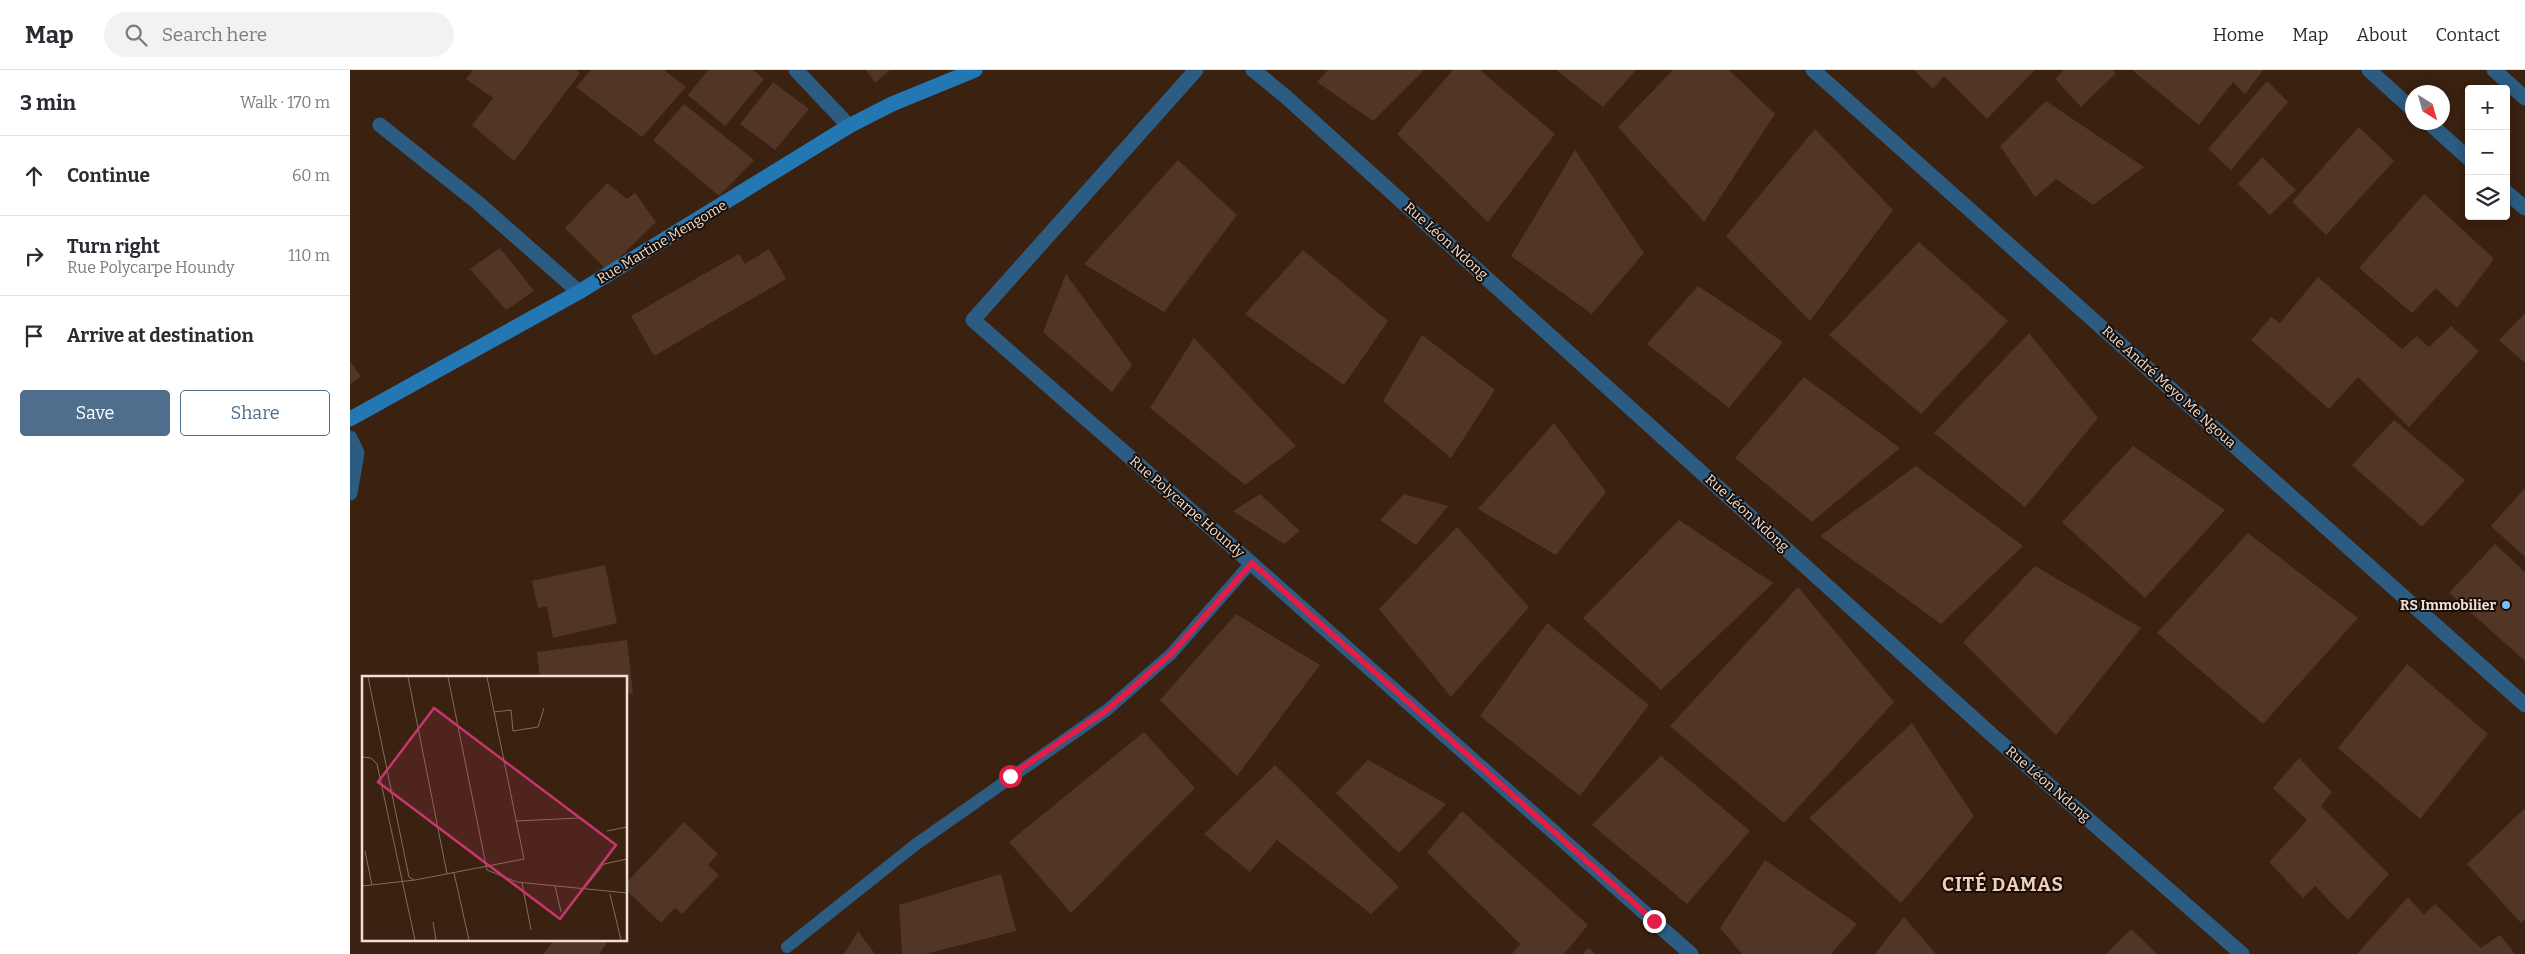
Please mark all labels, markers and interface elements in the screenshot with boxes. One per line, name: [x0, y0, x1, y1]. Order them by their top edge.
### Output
search box: [104, 12, 454, 57]
text: Map: [25, 21, 74, 49]
icon: search: [122, 21, 150, 49]
text: Search here: [162, 23, 267, 46]
text: Home: [2213, 24, 2264, 46]
text: Map: [2292, 24, 2328, 46]
text: About: [2356, 24, 2407, 46]
text: Contact: [2435, 24, 2500, 46]
north arrow: [2405, 85, 2450, 130]
map controls: [2465, 85, 2510, 220]
button: +: [2465, 85, 2510, 130]
text: 3 min: [20, 90, 76, 116]
text: Walk · 170 m: [240, 93, 330, 112]
button: −: [2465, 130, 2510, 175]
icon: ahead: [20, 162, 48, 190]
text: Continue: [67, 164, 150, 187]
text: 60 m: [292, 166, 330, 185]
button: layers: [2465, 175, 2510, 220]
street label: Rue Martine Mengome: [594, 197, 730, 287]
street label: Rue Léon Ndong: [1401, 199, 1492, 283]
text: Turn right: [67, 235, 160, 258]
icon: right: [20, 242, 48, 270]
text: 110 m: [288, 246, 330, 265]
text: Rue Polycarpe Houndy: [67, 258, 235, 277]
icon: arrive: [20, 322, 48, 350]
street label: Rue André Meyo Me Ngoua: [2099, 322, 2240, 452]
text: Arrive at destination: [67, 324, 254, 347]
button: Save: [20, 390, 170, 436]
button: Share: [180, 390, 330, 436]
street label: Rue Polycarpe Houndy: [1126, 452, 1248, 562]
street label: Rue Léon Ndong: [1702, 471, 1793, 555]
place label: RS Immobilier: [2400, 597, 2496, 614]
marker: RS Immobilier: [2500, 599, 2512, 611]
inset map: [362, 676, 628, 942]
street label: Rue Léon Ndong: [2002, 743, 2094, 826]
route start: [999, 765, 1022, 788]
district label: CITÉ DAMAS: [1942, 871, 2064, 896]
route end: [1643, 910, 1666, 933]

